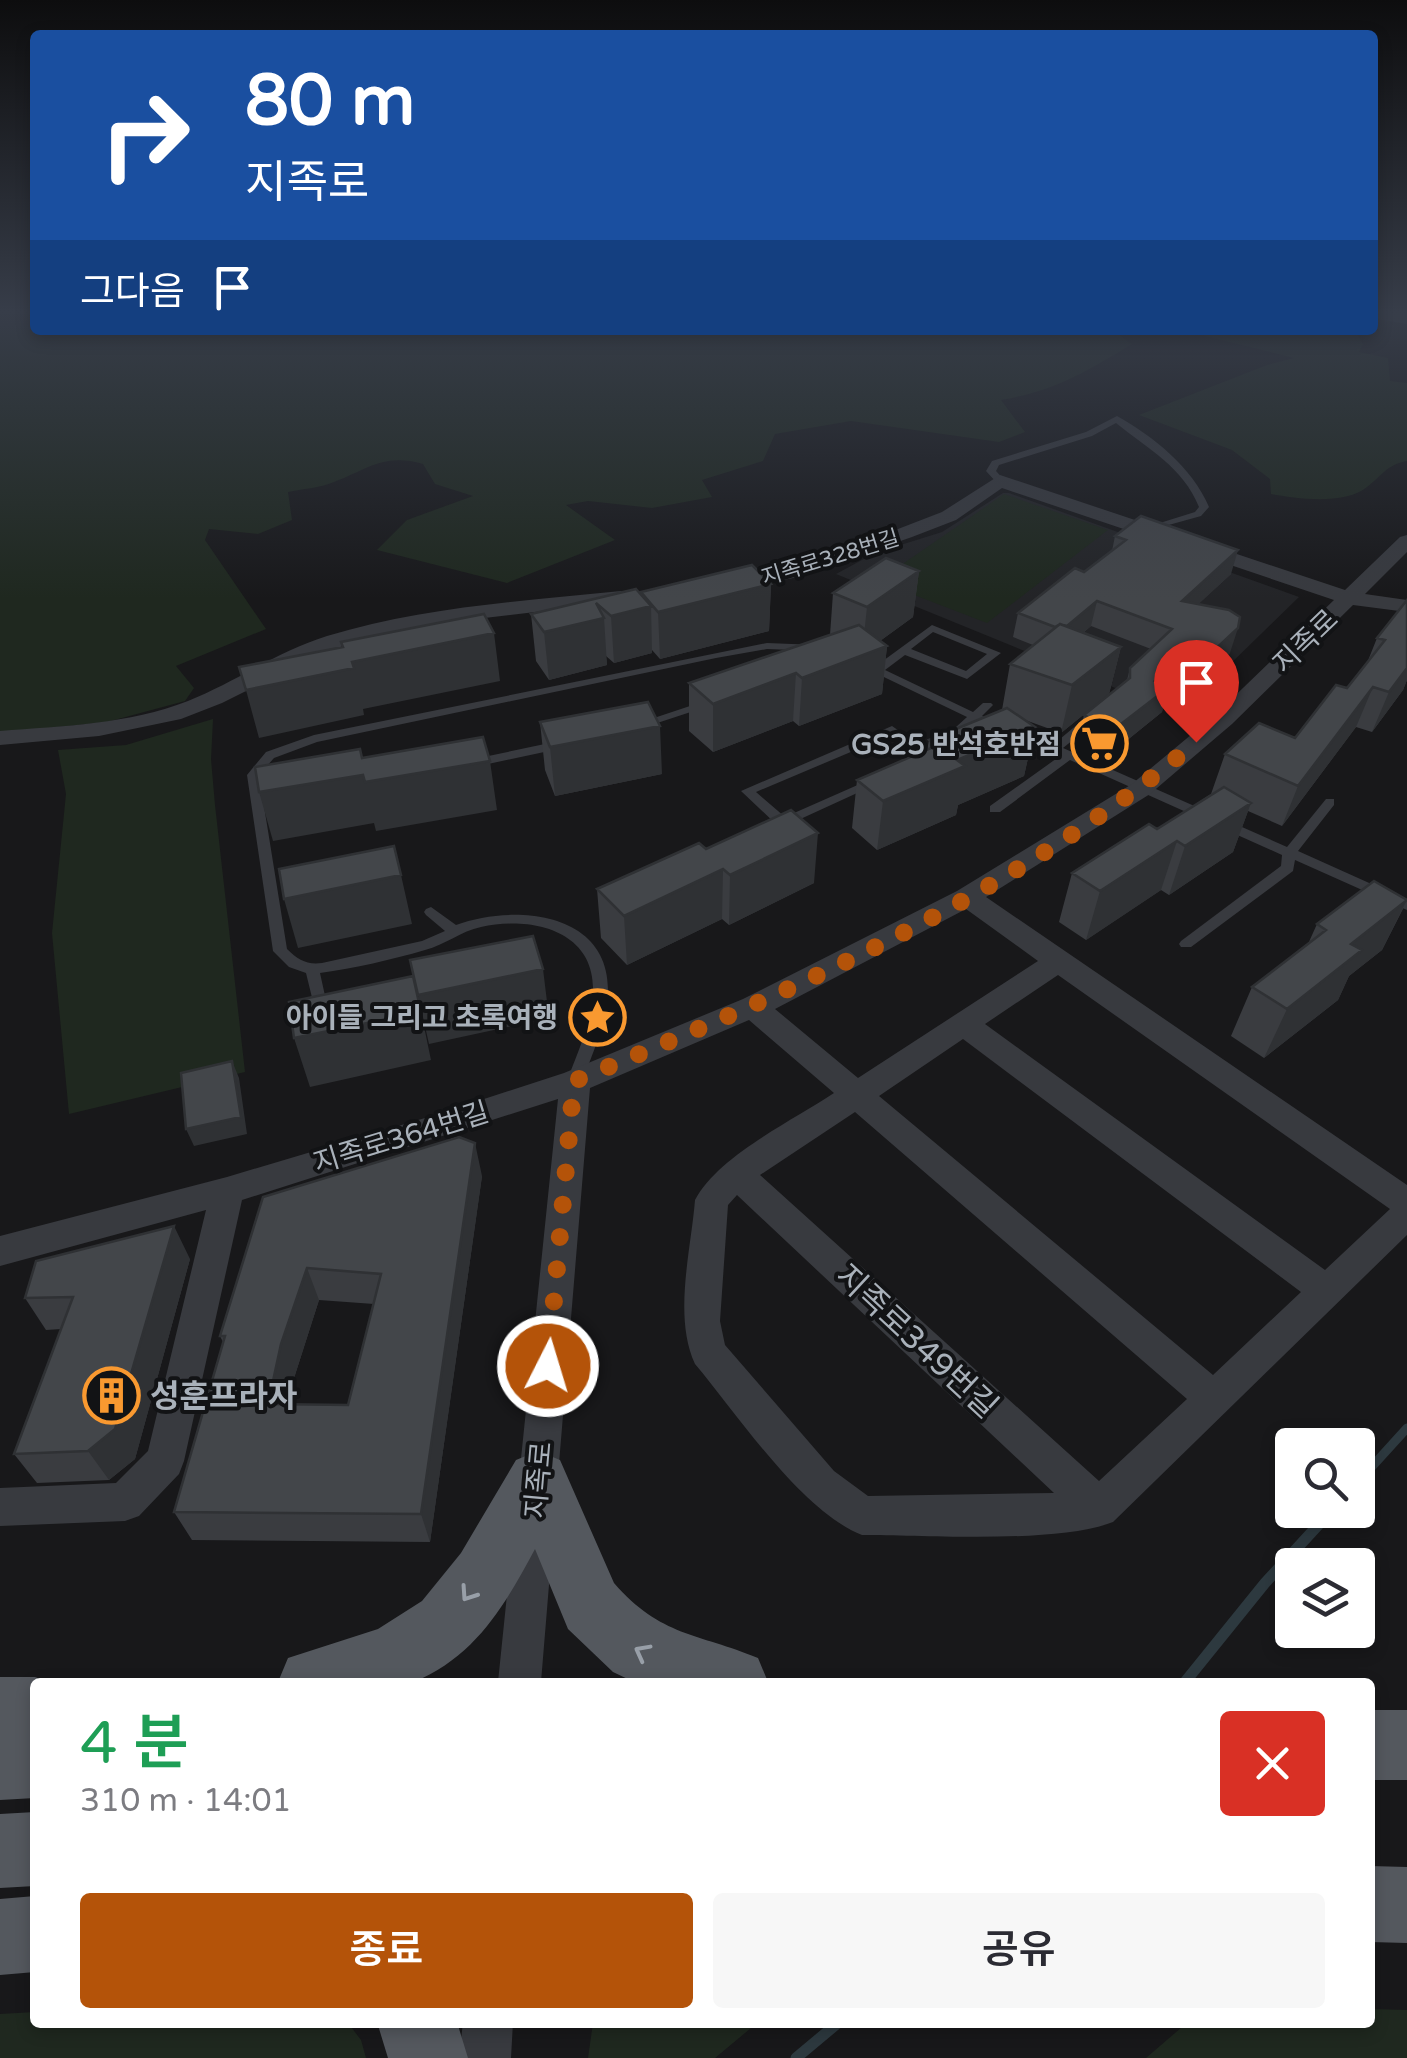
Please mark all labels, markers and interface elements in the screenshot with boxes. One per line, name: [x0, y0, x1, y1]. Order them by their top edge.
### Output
text: 80 m: [245, 60, 415, 144]
icon: right: [80, 70, 210, 200]
text: 지족로: [245, 156, 369, 210]
icon: arrive: [205, 260, 260, 315]
text: 그다음: [80, 269, 185, 315]
street label: 지족로328번길: [758, 525, 902, 591]
street label: 지족로: [1266, 603, 1345, 681]
pin: [1154, 640, 1239, 743]
icon: arrive: [1169, 655, 1224, 710]
supermarket icon: GS25 반석호반점: [1070, 714, 1130, 774]
place label: GS25 반석호반점: [851, 728, 1061, 762]
place icon: 아이들 그리고 초록여행: [567, 987, 627, 1047]
place label: 아이들 그리고 초록여행: [286, 1001, 558, 1035]
street label: 지족로364번길: [310, 1095, 493, 1181]
street label: 지족로349번길: [827, 1257, 1005, 1426]
position arrow: [496, 1314, 600, 1418]
building icon: 성훈프라자: [81, 1366, 141, 1426]
place label: 성훈프라자: [150, 1378, 298, 1416]
map controls: [1275, 1428, 1375, 1648]
button: search: [1275, 1428, 1375, 1528]
street label: 지족로: [519, 1440, 559, 1520]
button: layers: [1275, 1548, 1375, 1648]
one-way arrow: [462, 1584, 481, 1602]
one-way arrow: [635, 1645, 653, 1664]
text: 4 분: [80, 1708, 188, 1780]
button: close: [1220, 1711, 1325, 1816]
text: 310 m · 14:01: [80, 1782, 292, 1820]
button: 종료: [80, 1893, 693, 2008]
button: 공유: [713, 1893, 1325, 2008]

